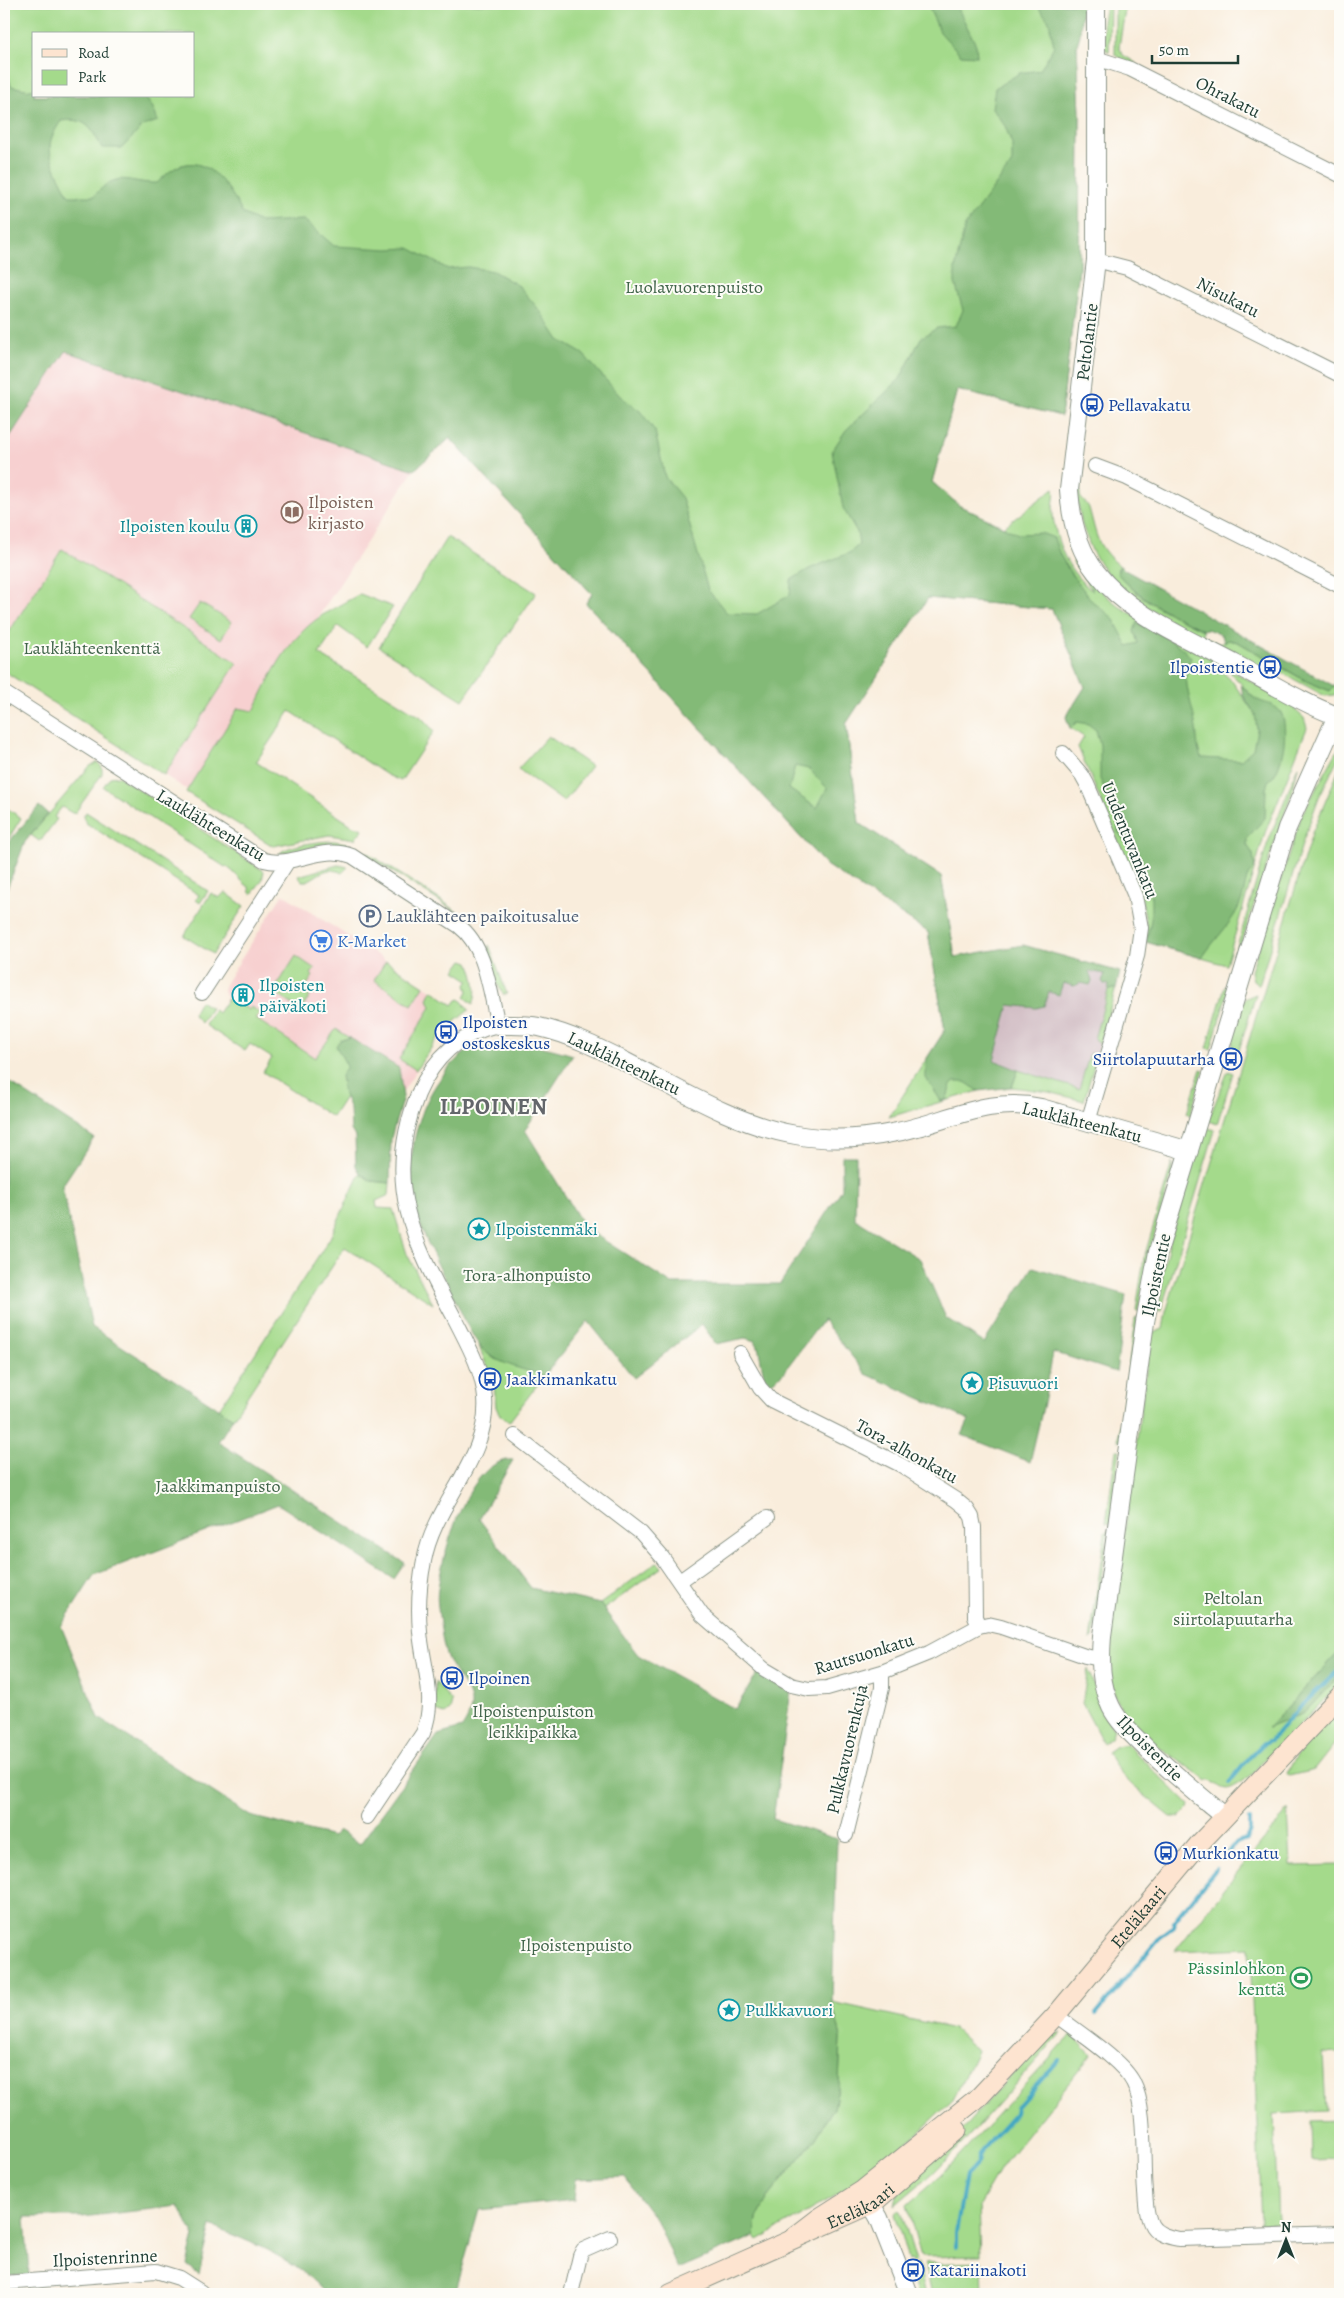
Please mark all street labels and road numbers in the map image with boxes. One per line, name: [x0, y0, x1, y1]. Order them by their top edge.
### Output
street label: Ohrakatu: [1191, 70, 1265, 124]
street label: Nisukatu: [1192, 271, 1264, 323]
street label: Peltolantie: [1070, 302, 1104, 382]
street label: Uudentuvankatu: [1096, 778, 1164, 902]
street label: Lauklähteenkatu: [152, 783, 270, 867]
street label: Lauklähteenkatu: [563, 1025, 685, 1101]
street label: Lauklähteenkatu: [1019, 1095, 1145, 1149]
street label: Ilpoistentie: [1135, 1231, 1177, 1319]
street label: Tora-alhonkatu: [852, 1413, 963, 1489]
street label: Rautsuonkatu: [811, 1627, 917, 1681]
street label: Pulkkavuorenkuja: [820, 1681, 874, 1816]
street label: Ilpoistentie: [1112, 1710, 1188, 1786]
street label: Eteläkaari: [1105, 1880, 1171, 1953]
street label: Eteläkaari: [823, 2178, 900, 2235]
street label: Ilpoistenrinne: [52, 2243, 158, 2273]

